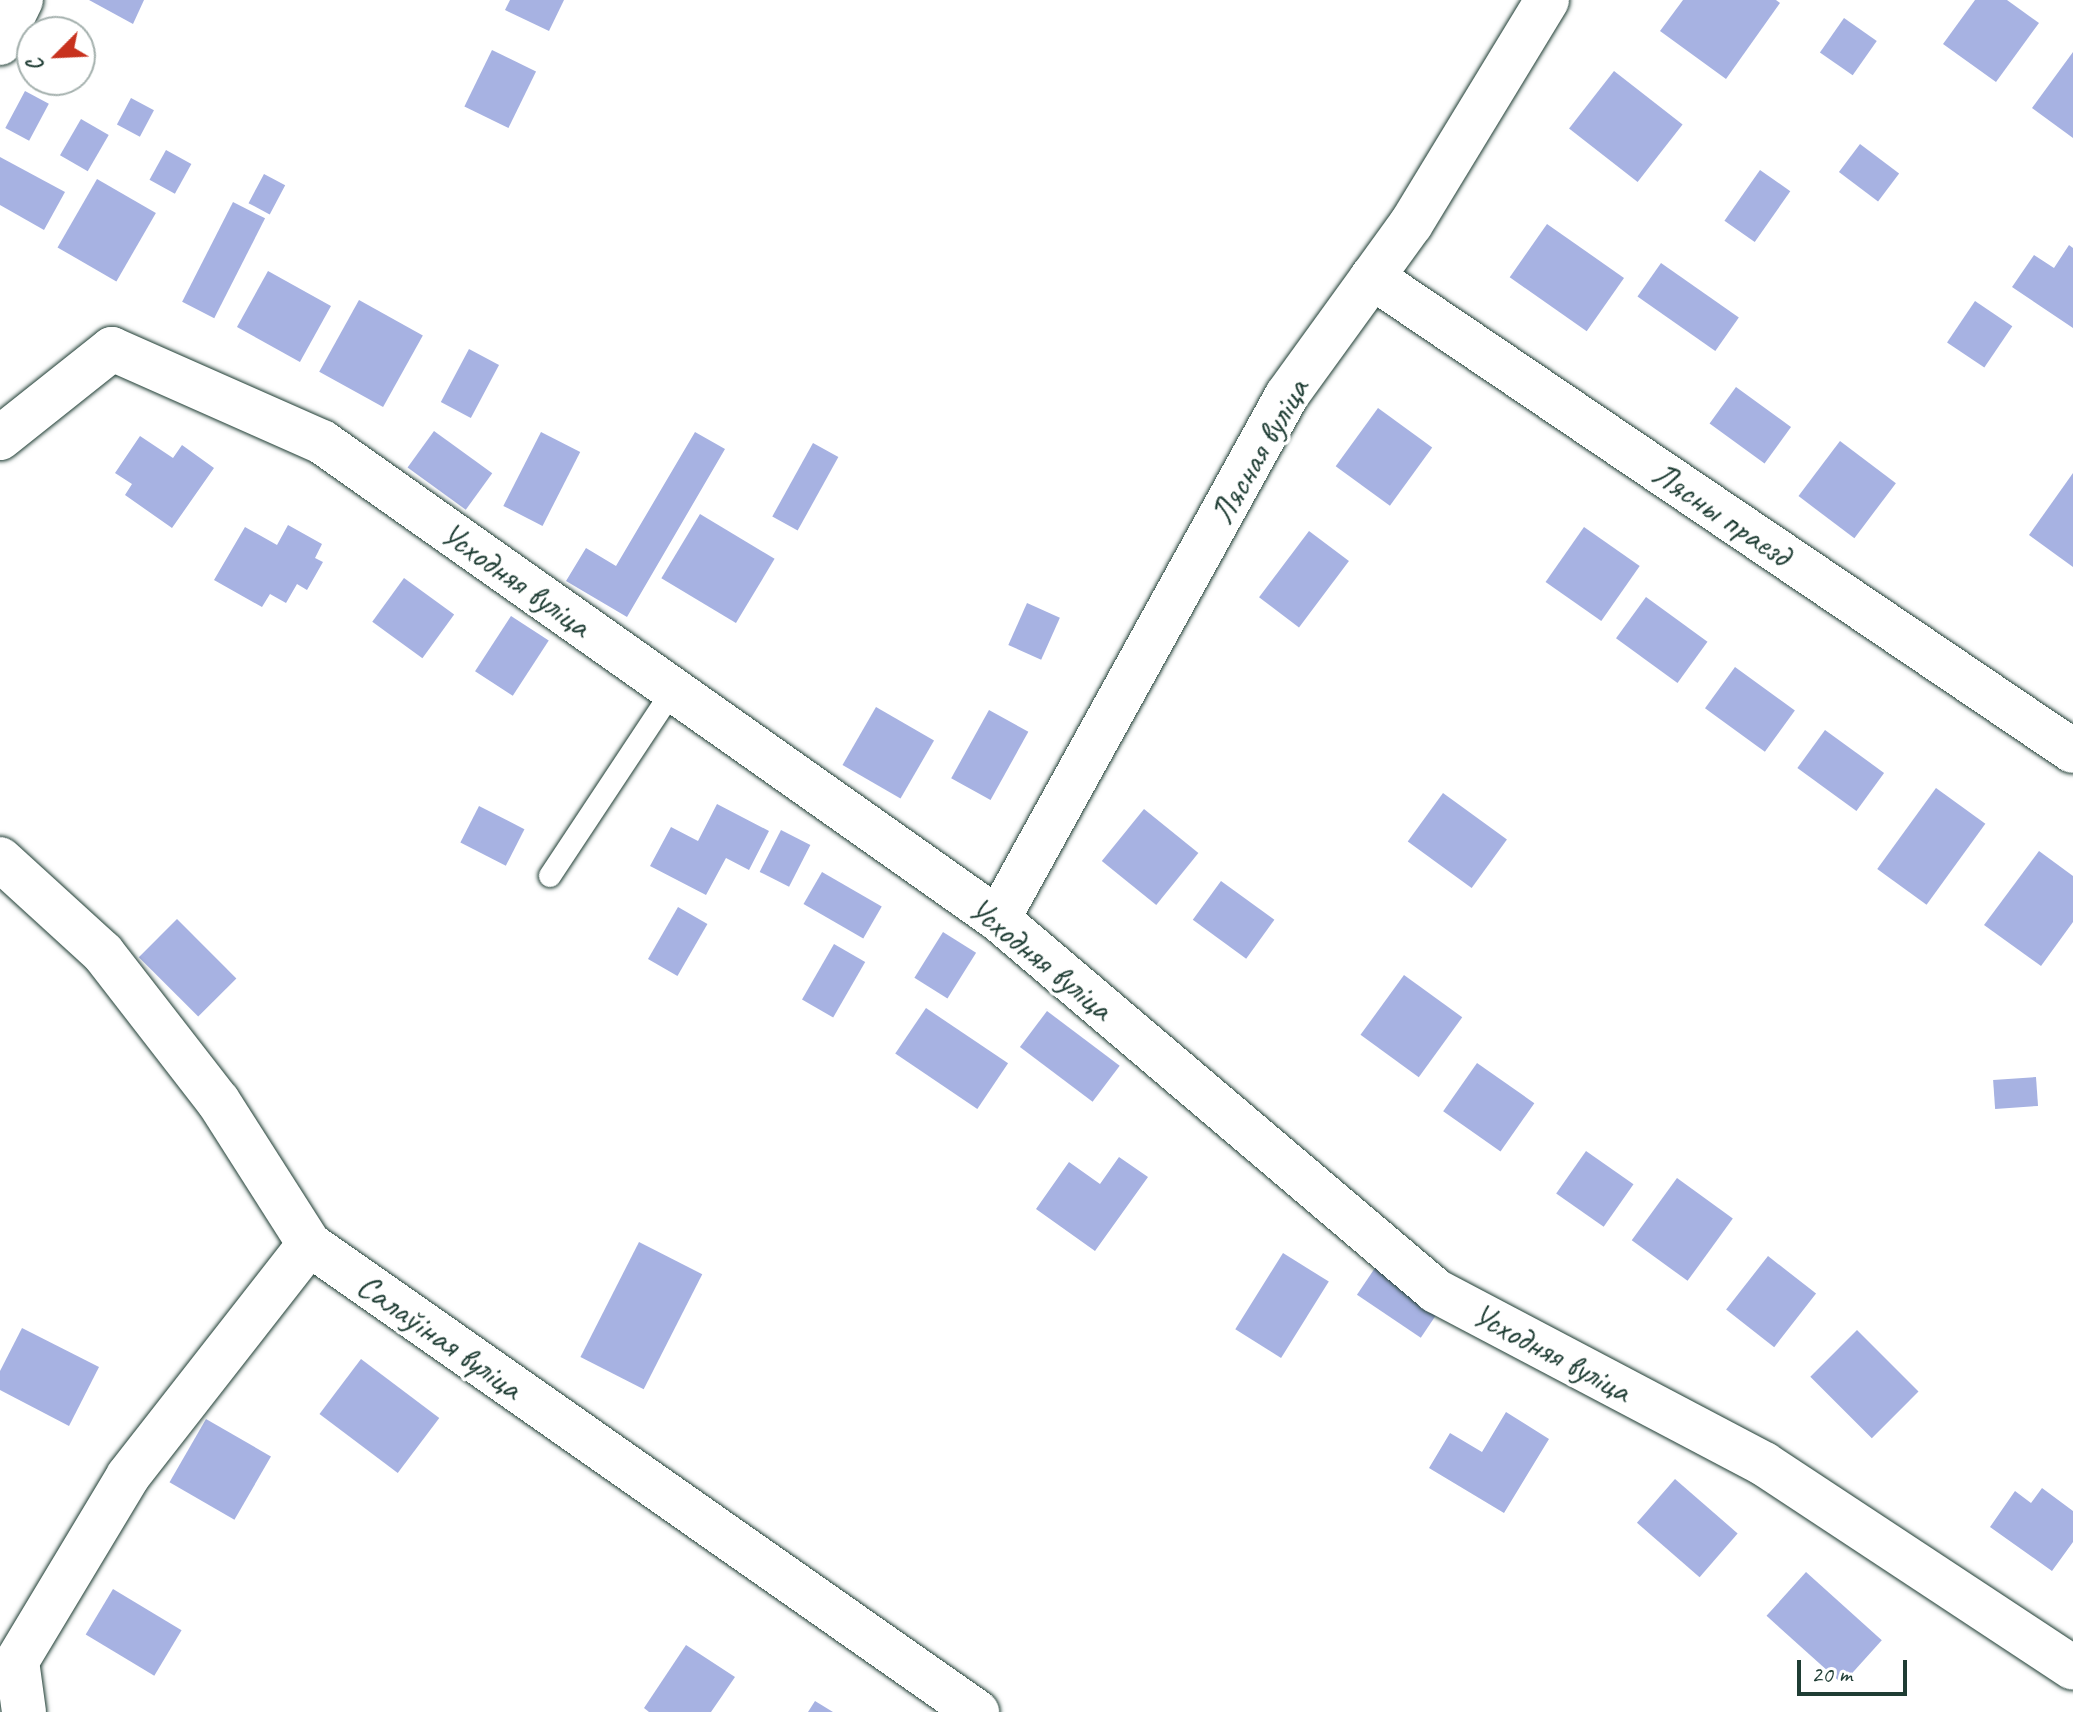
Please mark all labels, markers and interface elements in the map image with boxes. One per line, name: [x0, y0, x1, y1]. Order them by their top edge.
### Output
north arrow: [16, 16, 96, 96]
text: С: [21, 54, 51, 76]
street label: Лясная вуліца: [1202, 372, 1316, 530]
street label: Лясны праезд: [1645, 453, 1799, 575]
street label: Усходняя вуліца: [433, 513, 599, 645]
street label: Усходняя вуліца: [961, 888, 1121, 1028]
street label: Салаўіная вуліца: [350, 1264, 530, 1408]
street label: Усходняя вуліца: [1466, 1293, 1638, 1411]
scale bar: [1801, 1644, 1911, 1694]
text: 20 m: [1811, 1659, 1852, 1689]

